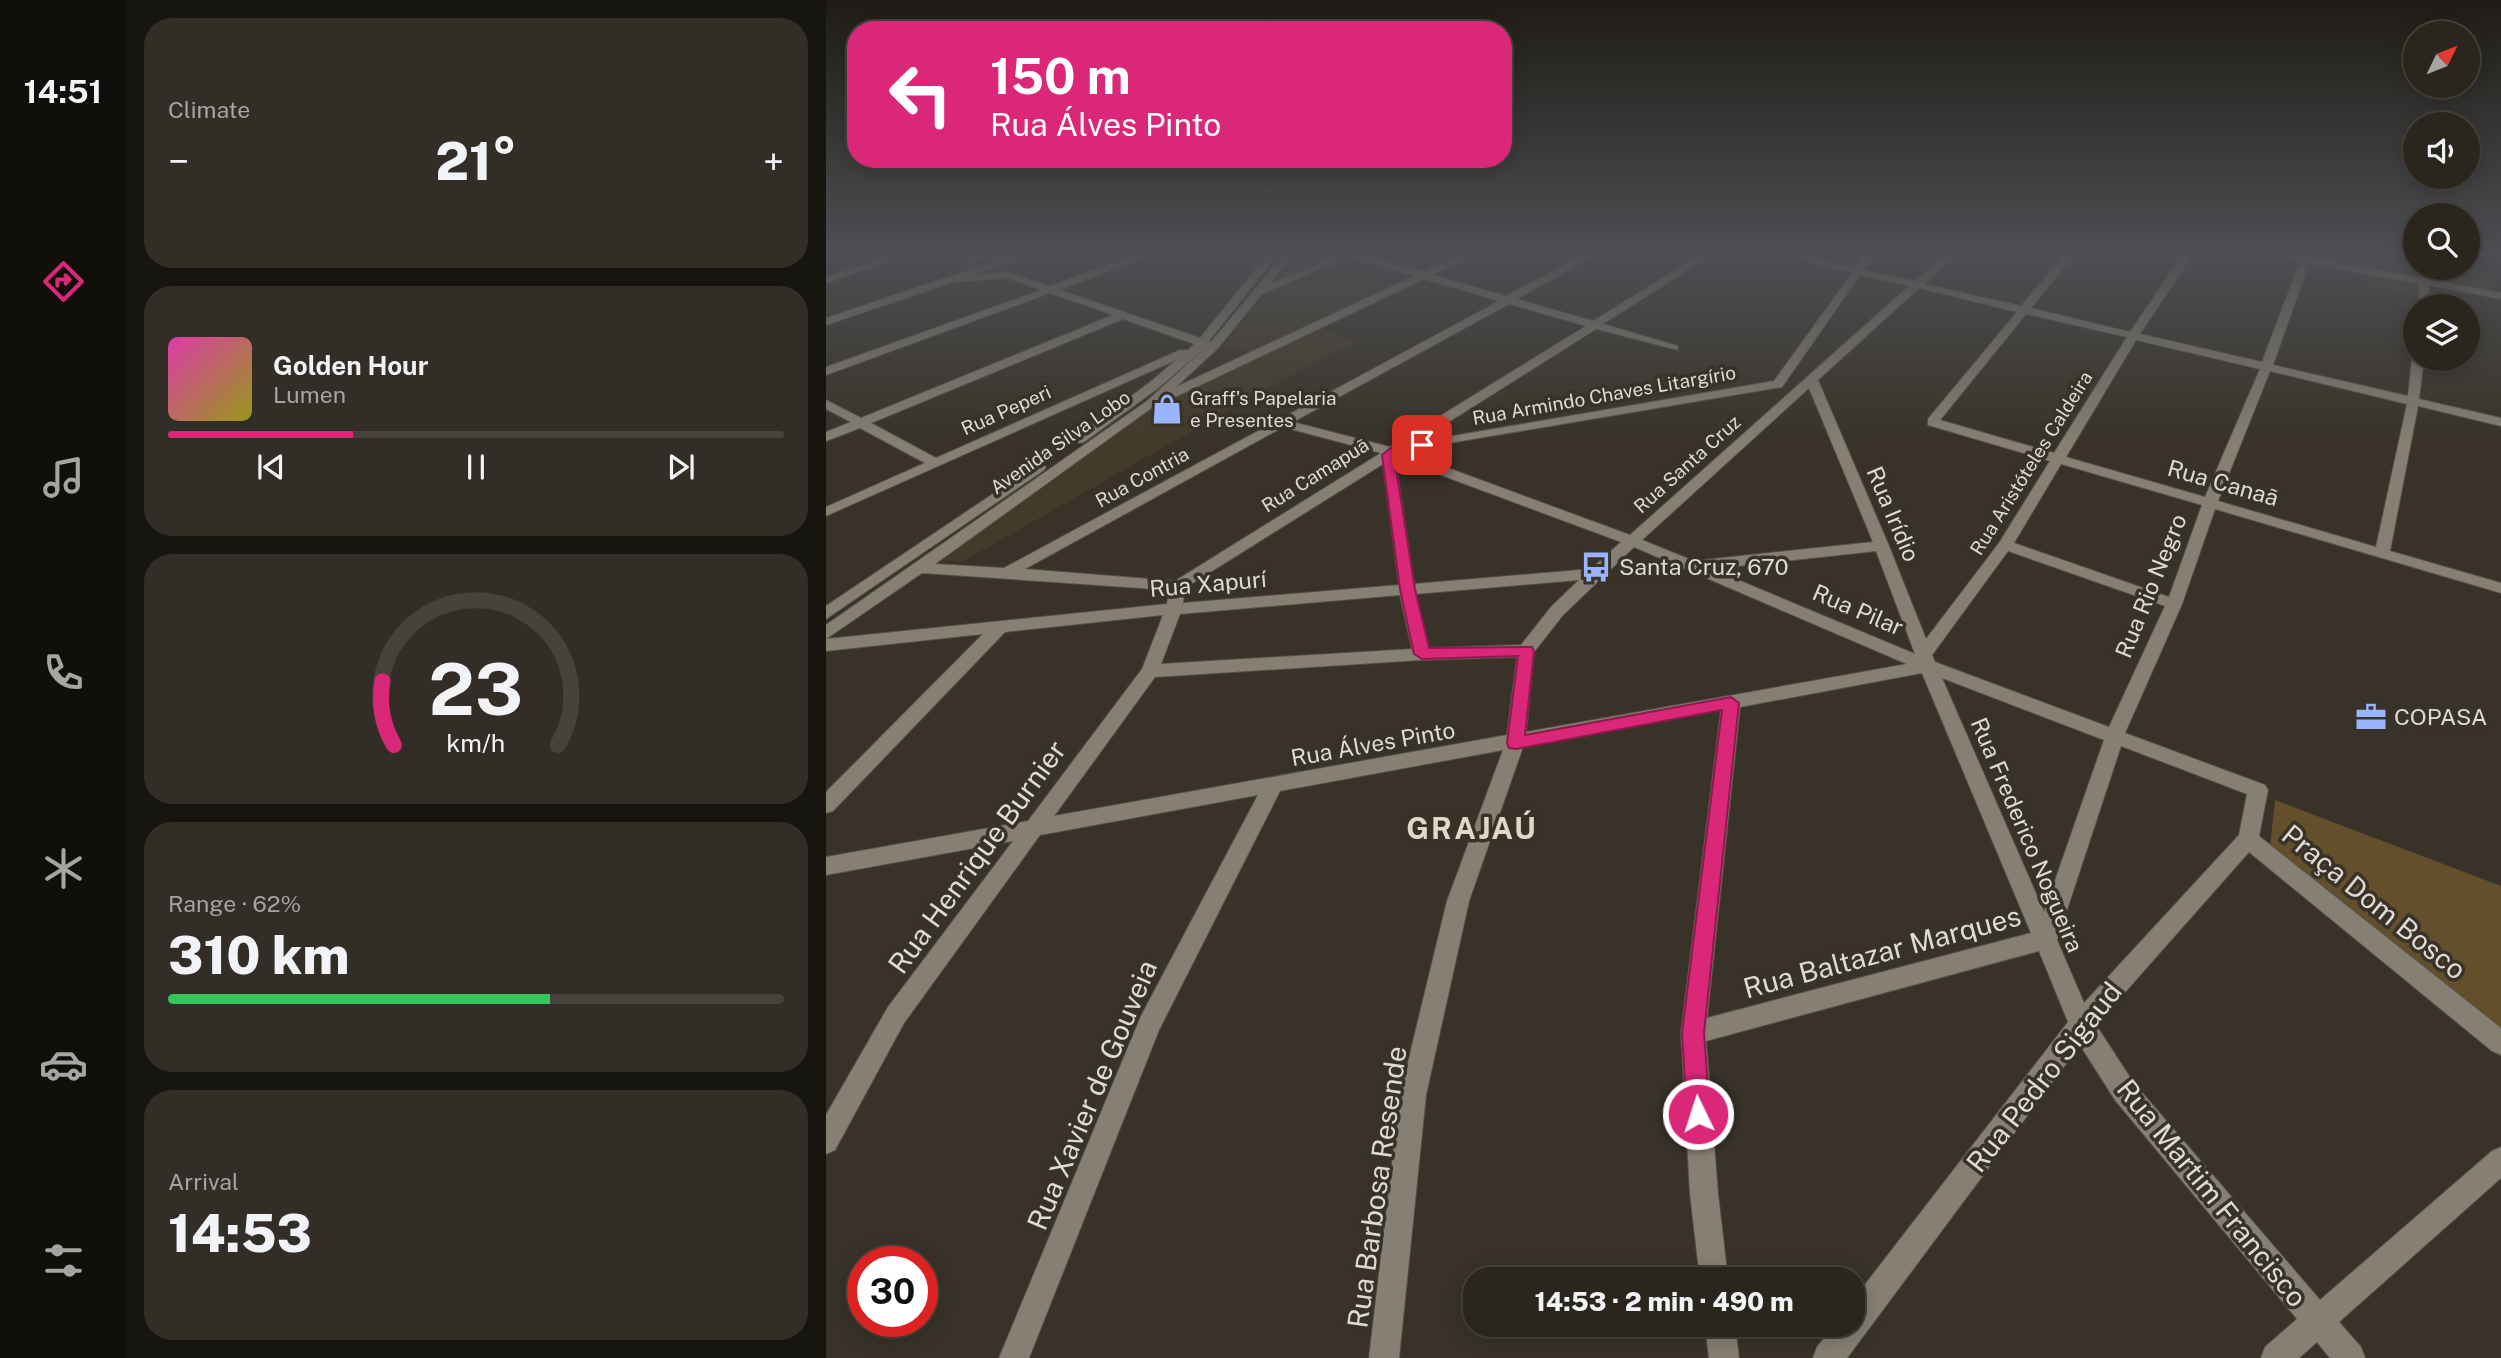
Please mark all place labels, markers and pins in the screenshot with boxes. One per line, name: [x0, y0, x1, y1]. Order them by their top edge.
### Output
place label: Graff's Papelaria e Presentes: [1190, 387, 1337, 431]
shop icon: Graff's Papelaria e Presentes: [1150, 392, 1184, 426]
pin: [1392, 415, 1452, 475]
bus stop icon: Santa Cruz, 670: [1579, 550, 1613, 584]
place label: Santa Cruz, 670: [1619, 553, 1789, 580]
office icon: COPASA: [2354, 700, 2388, 734]
place label: COPASA: [2394, 703, 2487, 730]

